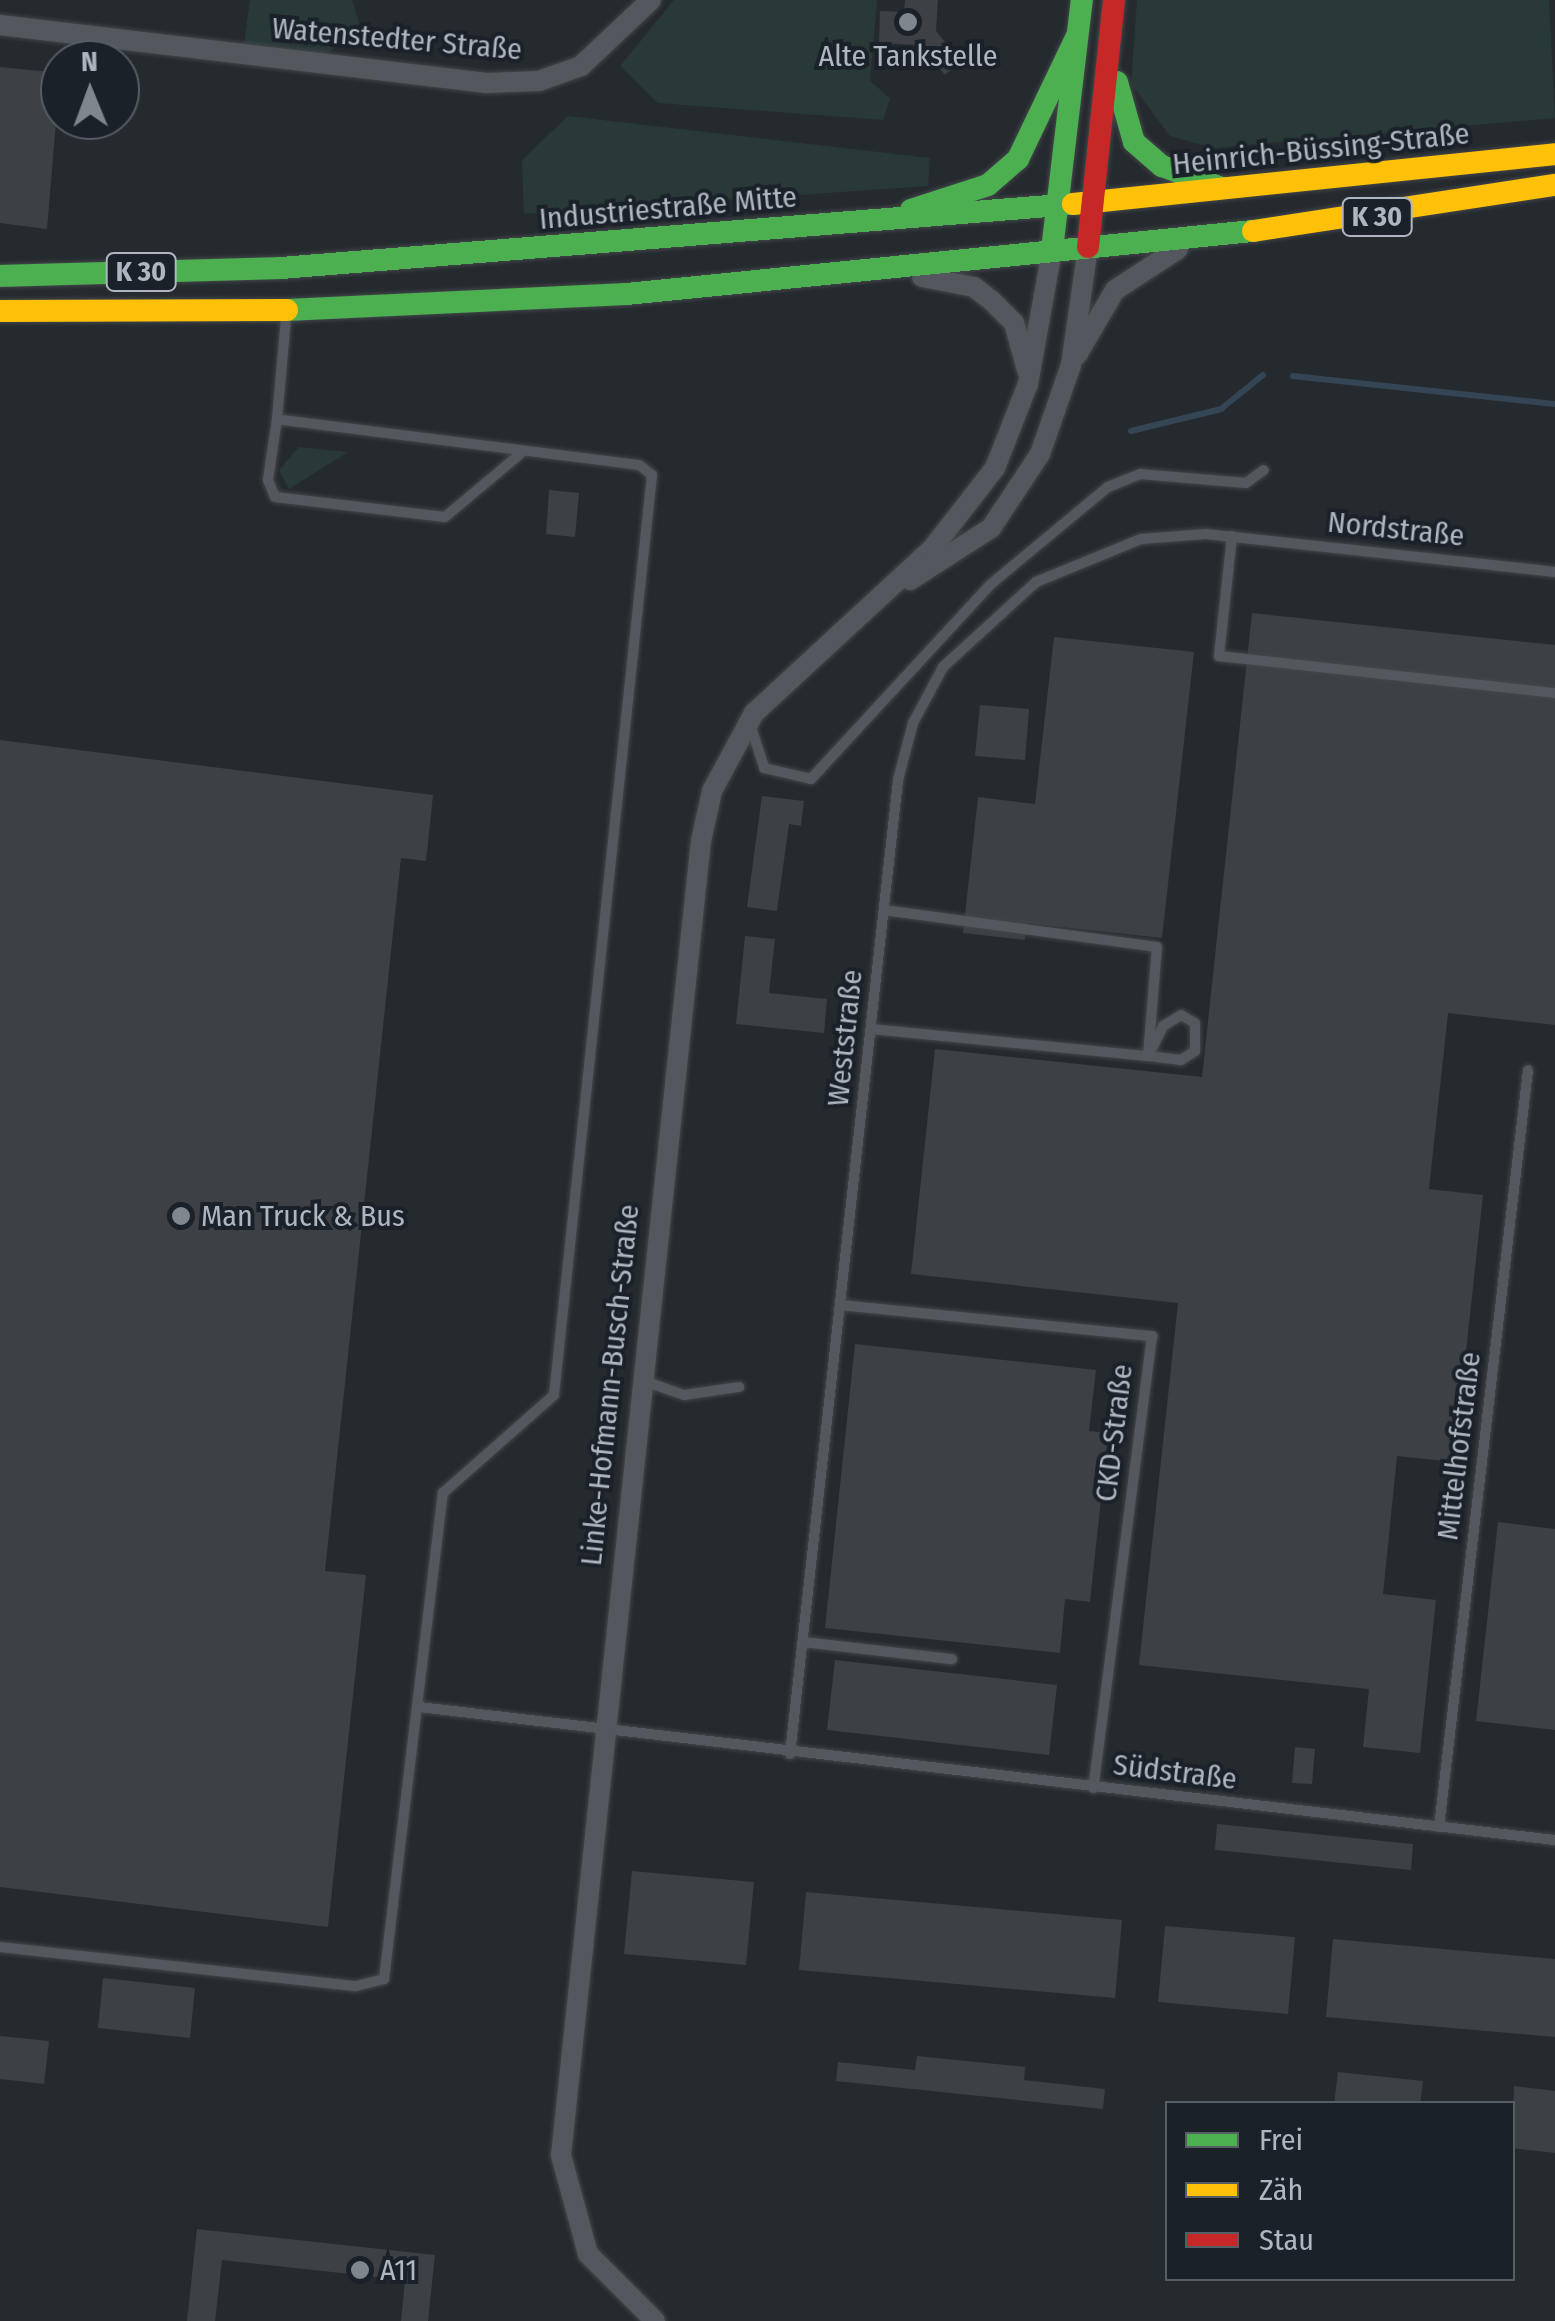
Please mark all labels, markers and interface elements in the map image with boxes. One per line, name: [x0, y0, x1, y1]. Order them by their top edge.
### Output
street label: Watenstedter Straße: [270, 10, 524, 68]
marker: Alte Tankstelle: [897, 11, 919, 33]
place label: Alte Tankstelle: [818, 38, 998, 74]
north arrow: [40, 40, 140, 140]
text: N: [81, 45, 98, 78]
street label: Heinrich-Büssing-Straße: [1171, 116, 1471, 182]
street label: Industriestraße Mitte: [538, 179, 798, 237]
road number: K 30: [1340, 194, 1414, 240]
road number: K 30: [104, 249, 178, 295]
street label: Nordstraße: [1326, 504, 1466, 554]
street label: Weststraße: [820, 968, 870, 1108]
place label: Man Truck & Bus: [201, 1198, 405, 1234]
street label: Linke-Hofmann-Busch-Straße: [573, 1203, 647, 1567]
marker: Man Truck & Bus: [170, 1205, 192, 1227]
street label: Mittelhofstraße: [1430, 1350, 1488, 1542]
street label: CKD-Straße: [1088, 1362, 1140, 1504]
street label: Südstraße: [1111, 1747, 1239, 1797]
legend: [1165, 2101, 1515, 2281]
text: Frei: [1259, 2122, 1303, 2158]
text: Zäh: [1259, 2172, 1303, 2208]
text: Stau: [1259, 2222, 1314, 2258]
place label: A11: [380, 2252, 417, 2288]
marker: A11: [349, 2259, 371, 2281]

